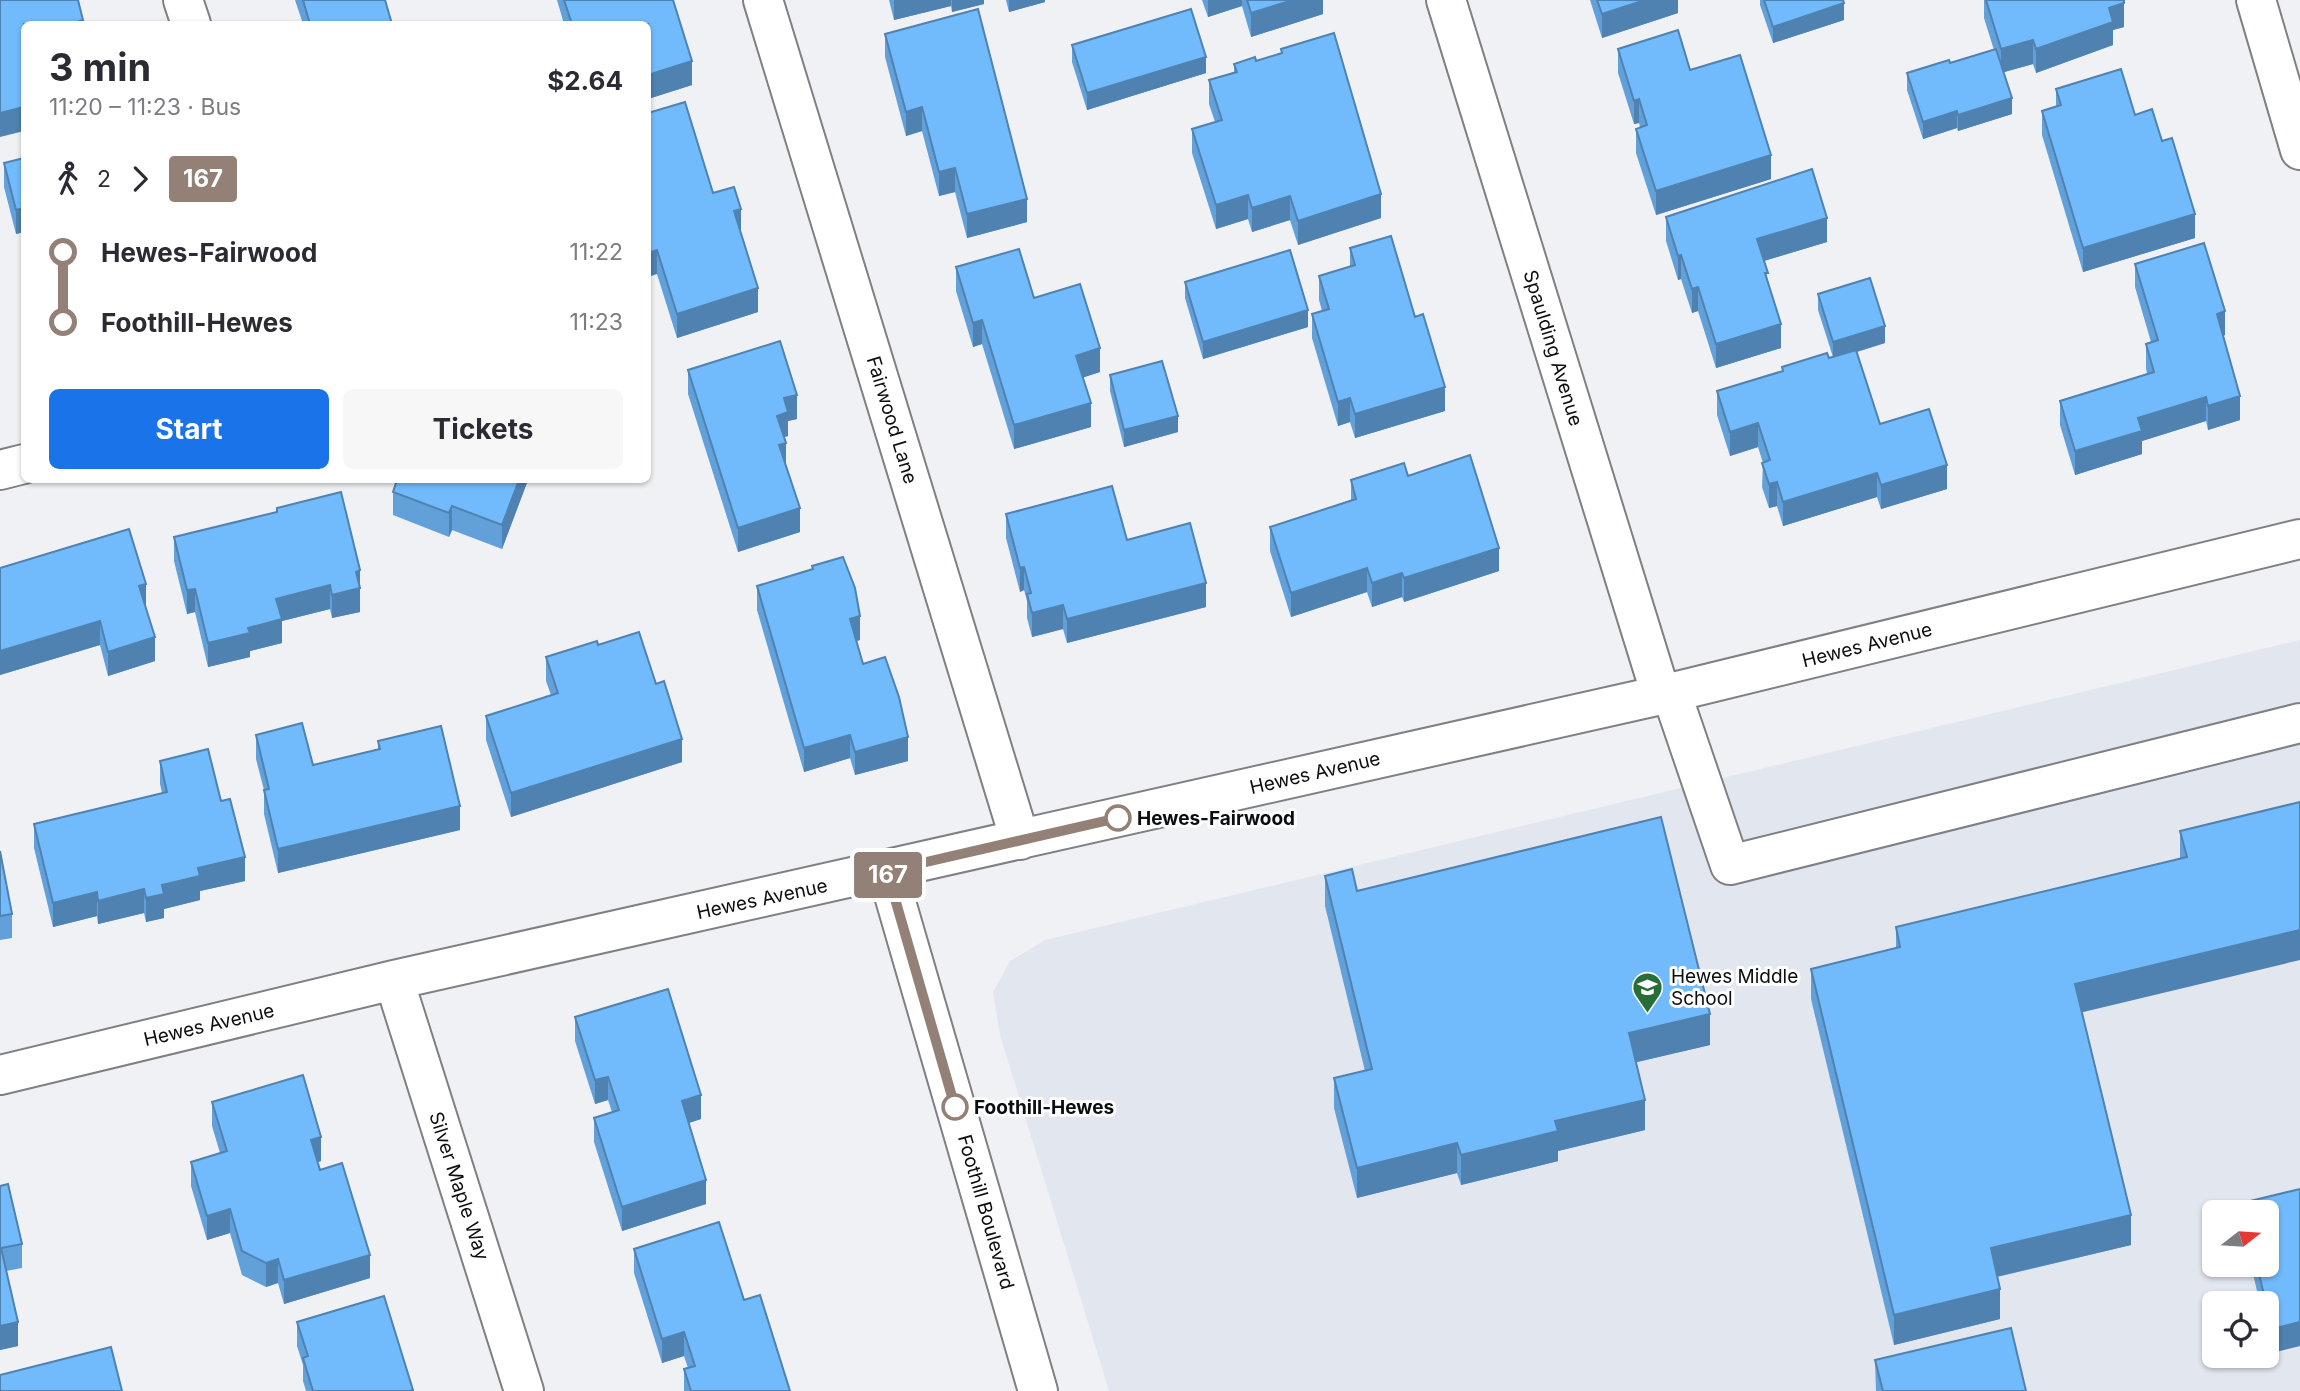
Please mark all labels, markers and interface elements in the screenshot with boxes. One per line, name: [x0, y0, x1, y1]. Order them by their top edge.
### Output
text: 3 min: [49, 44, 151, 90]
text: $2.64: [547, 65, 623, 96]
text: 11:20 – 11:23 · Bus: [49, 93, 241, 121]
icon: walk: [49, 160, 87, 198]
icon: forward: [121, 160, 159, 198]
text: 167: [183, 164, 223, 193]
text: 2: [97, 165, 111, 193]
text: Hewes-Fairwood: [101, 237, 317, 268]
text: 11:22: [570, 238, 623, 266]
street label: Spaulding Avenue: [1518, 267, 1588, 429]
text: Foothill-Hewes: [101, 307, 293, 338]
text: 11:23: [569, 308, 623, 336]
street label: Fairwood Lane: [862, 354, 922, 486]
button: Start: [49, 389, 329, 469]
button: Tickets: [343, 389, 623, 469]
street label: Hewes Avenue: [1800, 618, 1934, 672]
street label: Hewes Avenue: [1247, 747, 1383, 799]
marker: Hewes-Fairwood: [1105, 805, 1131, 831]
place label: Hewes-Fairwood: [1137, 807, 1295, 830]
line badge: 167: [848, 852, 928, 898]
text: 167: [868, 860, 908, 889]
street label: Hewes Avenue: [694, 874, 830, 924]
place label: Hewes Middle School: [1671, 965, 1798, 1010]
school or university icon: Hewes Middle School: [1631, 970, 1665, 1014]
street label: Hewes Avenue: [141, 999, 277, 1051]
marker: Foothill-Hewes: [942, 1094, 968, 1120]
place label: Foothill-Hewes: [974, 1096, 1114, 1119]
street label: Silver Maple Way: [424, 1109, 494, 1263]
street label: Foothill Boulevard: [953, 1132, 1019, 1292]
north arrow: [2202, 1200, 2278, 1278]
map controls: [2202, 1200, 2279, 1368]
button: locate: [2202, 1291, 2279, 1368]

